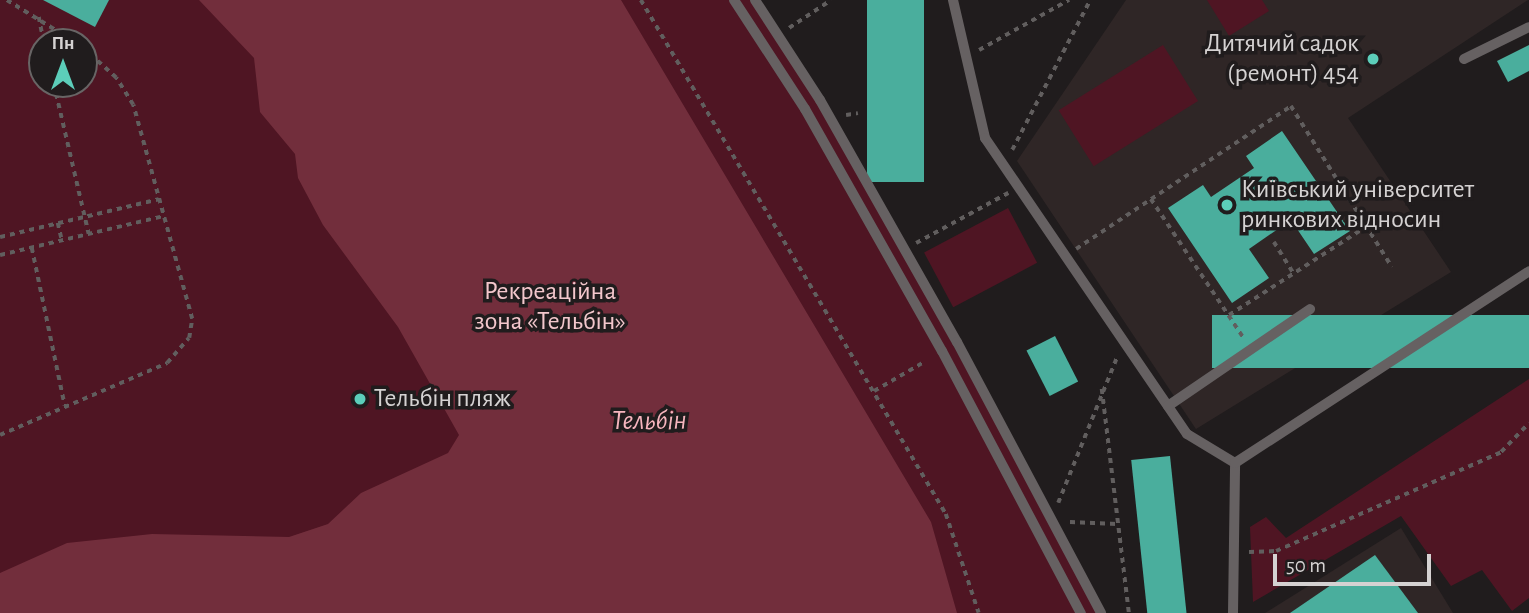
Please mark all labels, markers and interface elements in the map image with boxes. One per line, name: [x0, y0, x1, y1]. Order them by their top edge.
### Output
north arrow: [28, 28, 98, 98]
place label: Дитячий садок (ремонт) 454: [1205, 28, 1359, 90]
text: Пн: [51, 34, 75, 53]
marker: Дитячий садок (ремонт) 454: [1365, 51, 1381, 67]
place label: Київський університет ринкових відносин: [1241, 174, 1474, 235]
marker: Київський університет ринкових відносин: [1219, 197, 1235, 213]
park label: Рекреаційна зона «Тельбін»: [474, 276, 626, 338]
place label: Тельбін пляж: [374, 383, 511, 415]
marker: Тельбін пляж: [352, 391, 368, 407]
water label: Тельбін: [611, 404, 687, 438]
scale bar: [1277, 540, 1434, 584]
text: 50 m: [1286, 555, 1326, 576]

